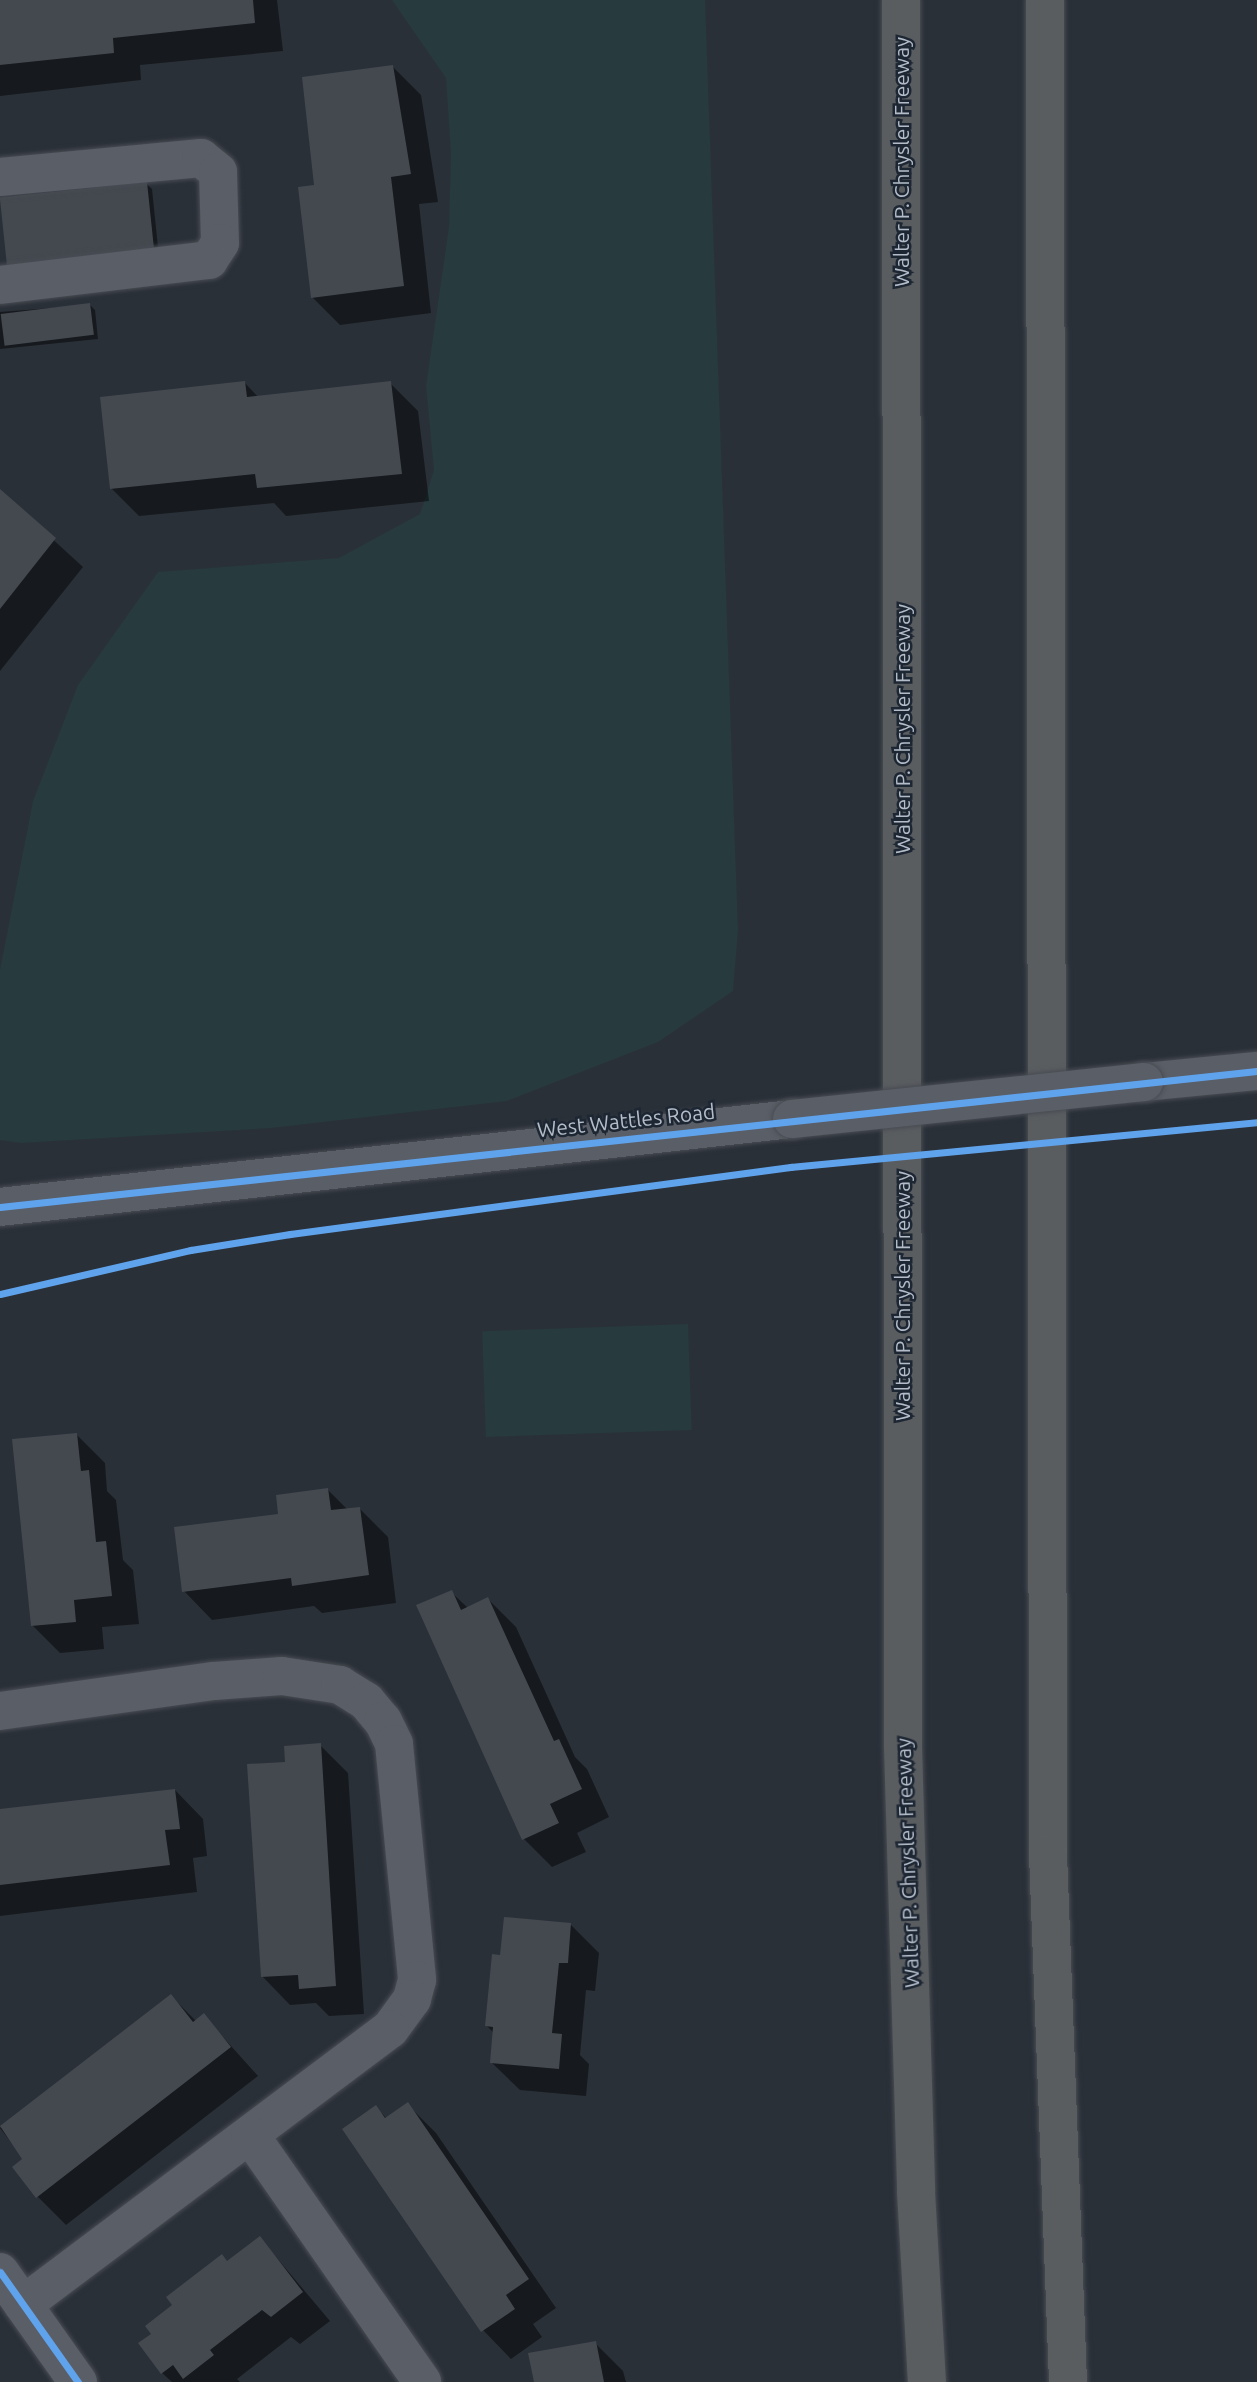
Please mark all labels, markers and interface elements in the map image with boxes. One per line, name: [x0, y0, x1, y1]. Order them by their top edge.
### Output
street label: Walter P. Chrysler Freeway: [888, 37, 914, 287]
street label: Walter P. Chrysler Freeway: [889, 604, 915, 854]
street label: West Wattles Road: [536, 1098, 716, 1142]
street label: Walter P. Chrysler Freeway: [889, 1171, 915, 1421]
street label: Walter P. Chrysler Freeway: [890, 1738, 924, 1988]

